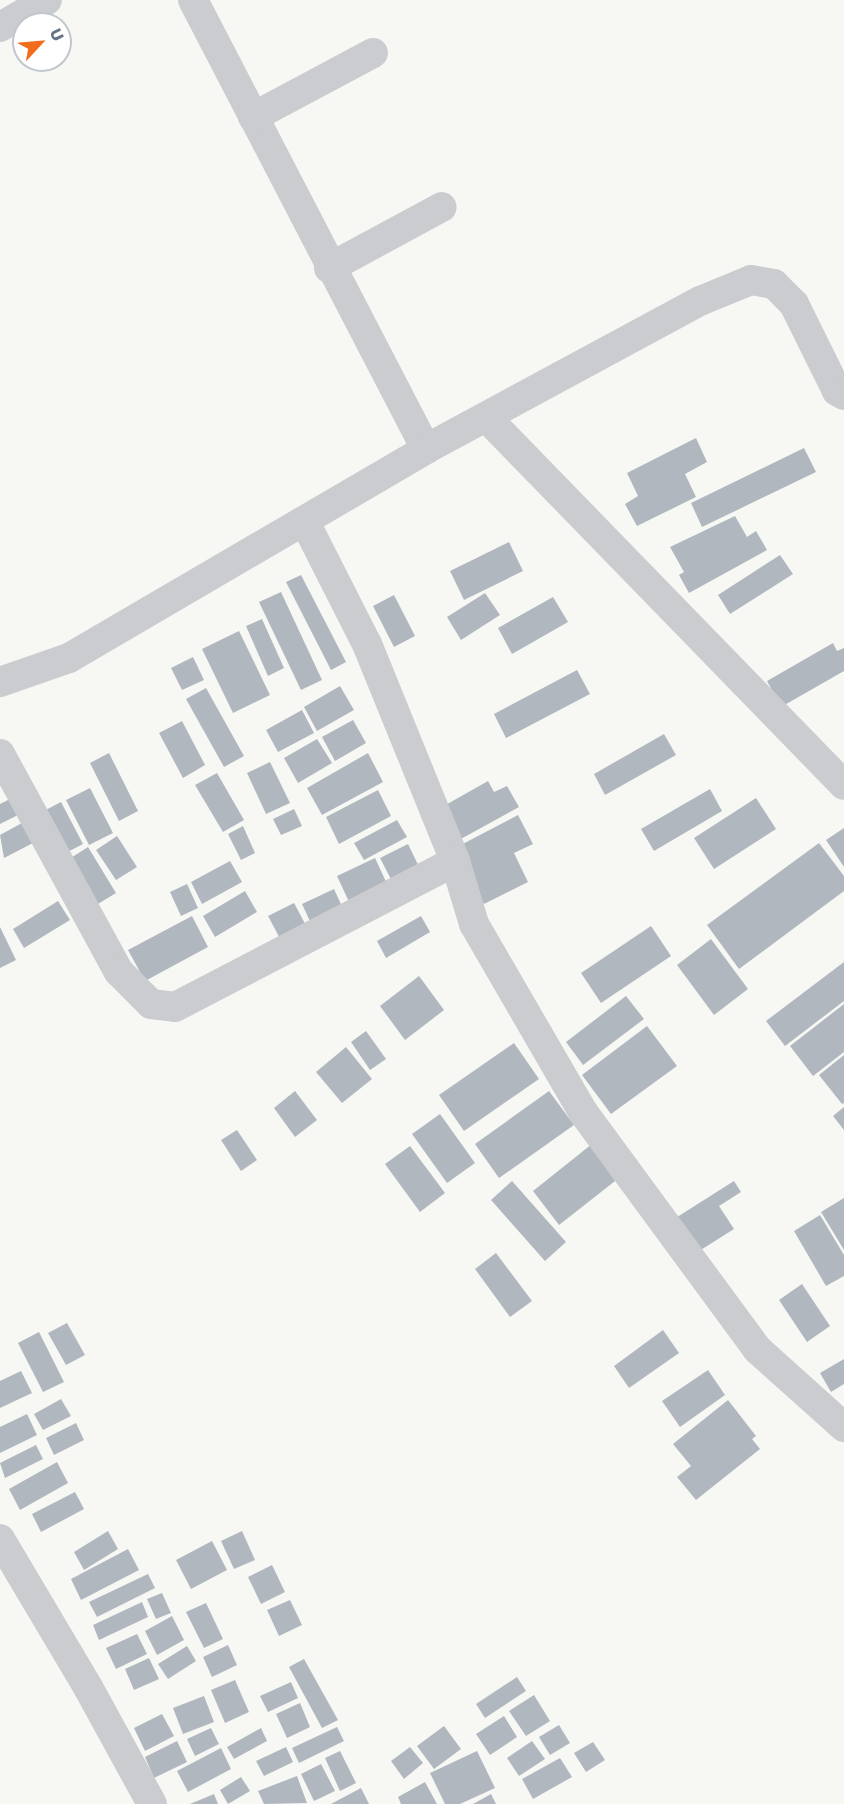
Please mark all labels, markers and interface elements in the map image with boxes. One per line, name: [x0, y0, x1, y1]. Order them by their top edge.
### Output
north arrow: [12, 12, 72, 72]
text: U: [46, 25, 68, 44]

